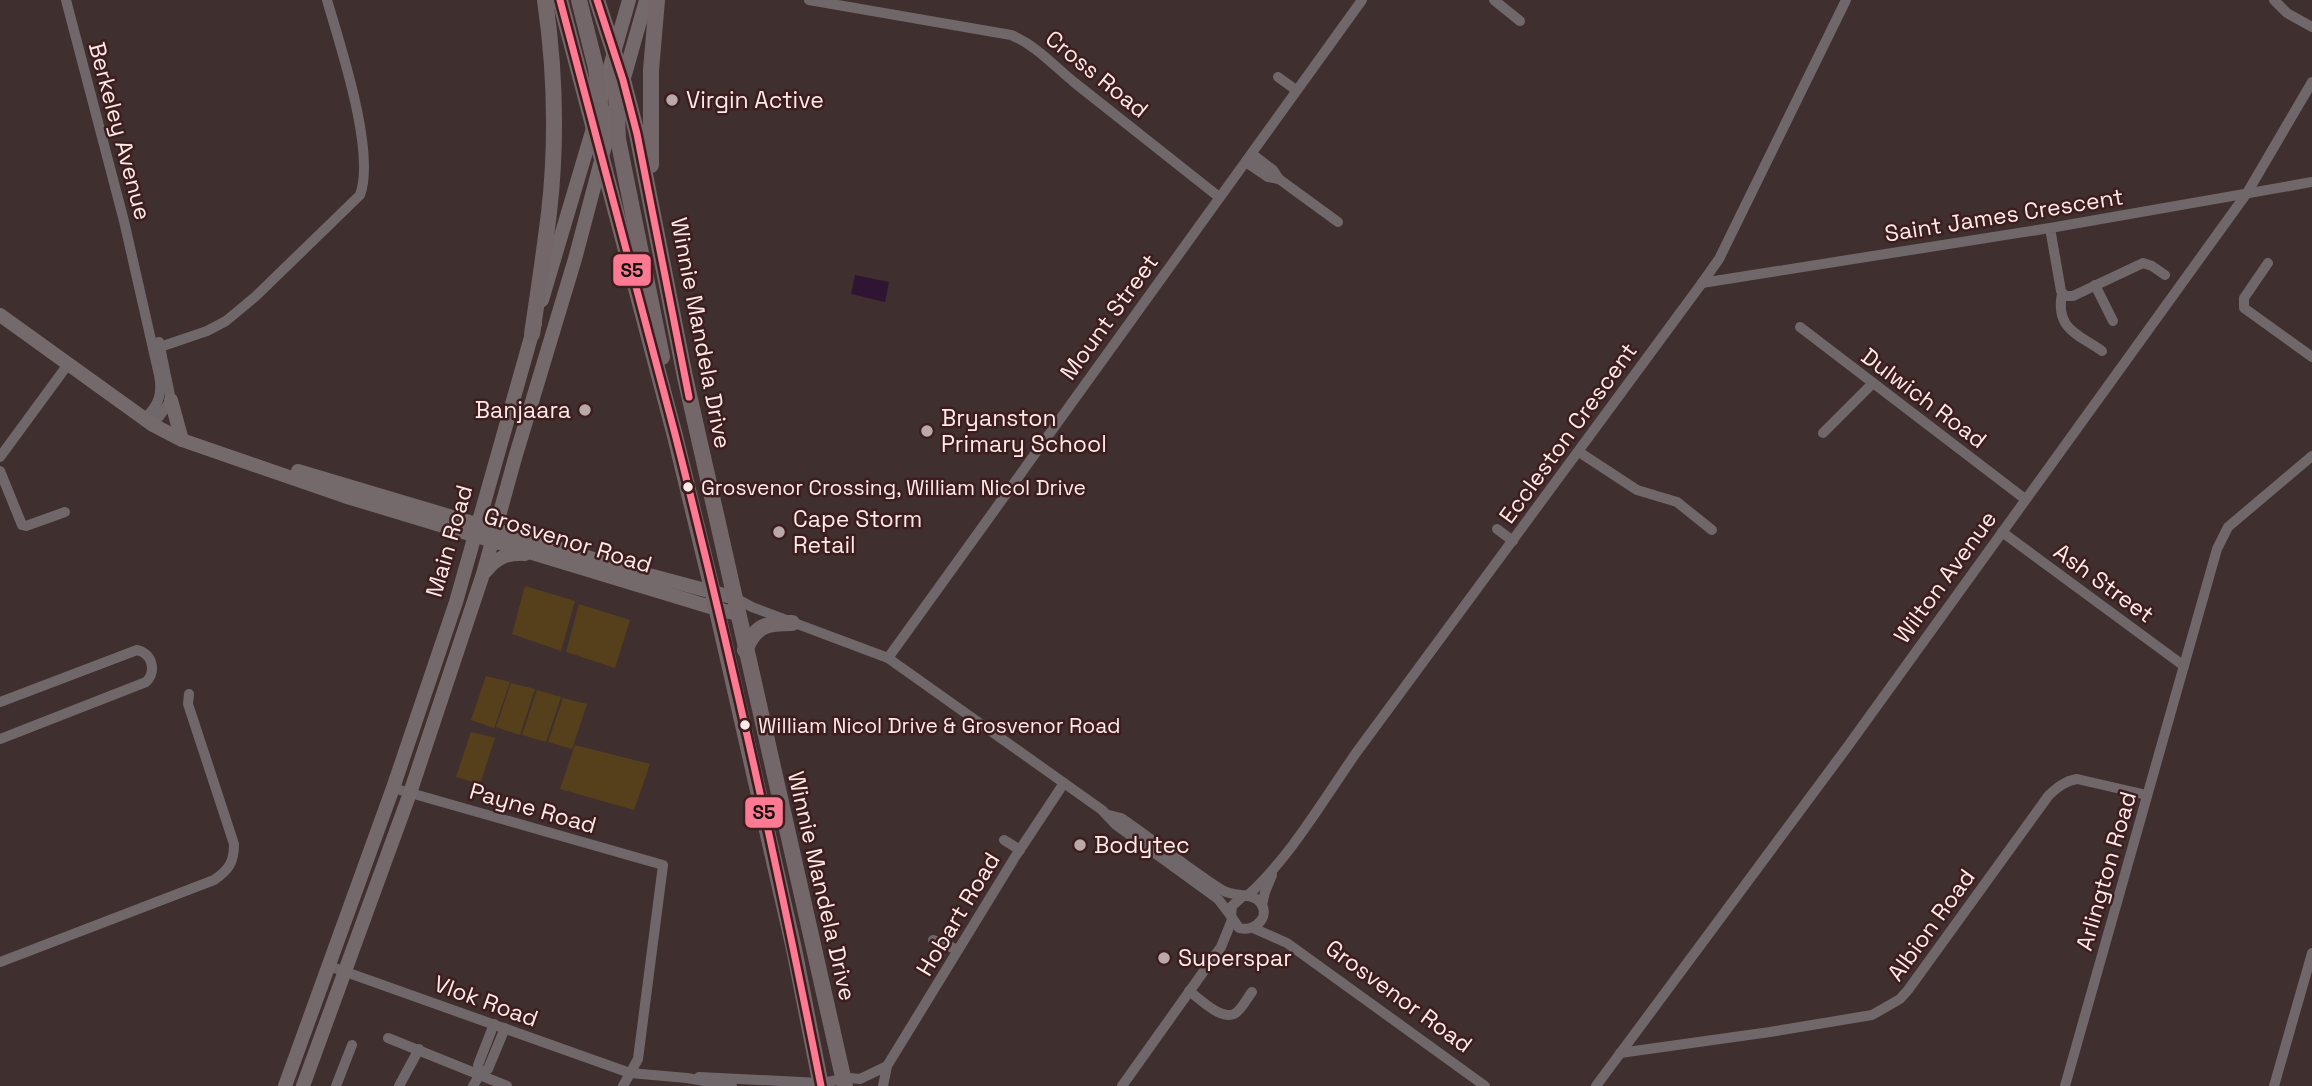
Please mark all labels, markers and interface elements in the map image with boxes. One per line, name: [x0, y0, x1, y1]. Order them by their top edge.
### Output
street label: Cross Road: [1039, 23, 1155, 125]
street label: Berkeley Avenue: [82, 39, 158, 223]
place label: Virgin Active: [686, 85, 824, 115]
marker: Virgin Active: [664, 92, 680, 108]
street label: Saint James Crescent: [1882, 181, 2126, 249]
street label: Winnie Mandela Drive: [664, 215, 738, 451]
street label: Mount Street: [1053, 248, 1165, 386]
line badge: S5: [612, 253, 652, 287]
text: S5: [621, 258, 643, 283]
street label: Eccleston Crescent: [1492, 337, 1644, 529]
street label: Dulwich Road: [1855, 341, 1993, 455]
place label: Banjaara: [475, 395, 571, 425]
marker: Banjaara: [577, 402, 593, 418]
place label: Bryanston Primary School: [941, 403, 1107, 459]
marker: Bryanston Primary School: [919, 423, 935, 439]
place label: Grosvenor Crossing, William Nicol Drive: [701, 474, 1086, 501]
marker: Grosvenor Crossing, William Nicol Drive: [681, 480, 695, 494]
street label: Main Road: [419, 481, 479, 601]
street label: Grosvenor Road: [480, 500, 656, 580]
place label: Cape Storm Retail: [793, 504, 922, 560]
street label: Wilton Avenue: [1887, 505, 2003, 649]
marker: Cape Storm Retail: [771, 524, 787, 540]
street label: Ash Street: [2048, 537, 2160, 629]
place label: William Nicol Drive & Grosvenor Road: [758, 712, 1121, 739]
marker: William Nicol Drive & Grosvenor Road: [738, 718, 752, 732]
street label: Winnie Mandela Drive: [781, 768, 863, 1004]
street label: Payne Road: [466, 776, 600, 840]
street label: Arlington Road: [2069, 788, 2143, 954]
line badge: S5: [744, 796, 784, 829]
text: S5: [753, 800, 775, 825]
place label: Bodytec: [1094, 830, 1190, 860]
marker: Bodytec: [1072, 837, 1088, 853]
street label: Hobart Road: [909, 847, 1007, 981]
street label: Albion Road: [1880, 863, 1982, 987]
street label: Grosvenor Road: [1320, 933, 1478, 1059]
place label: Superspar: [1178, 943, 1292, 973]
marker: Superspar: [1156, 950, 1172, 966]
street label: Vlok Road: [430, 968, 542, 1034]

